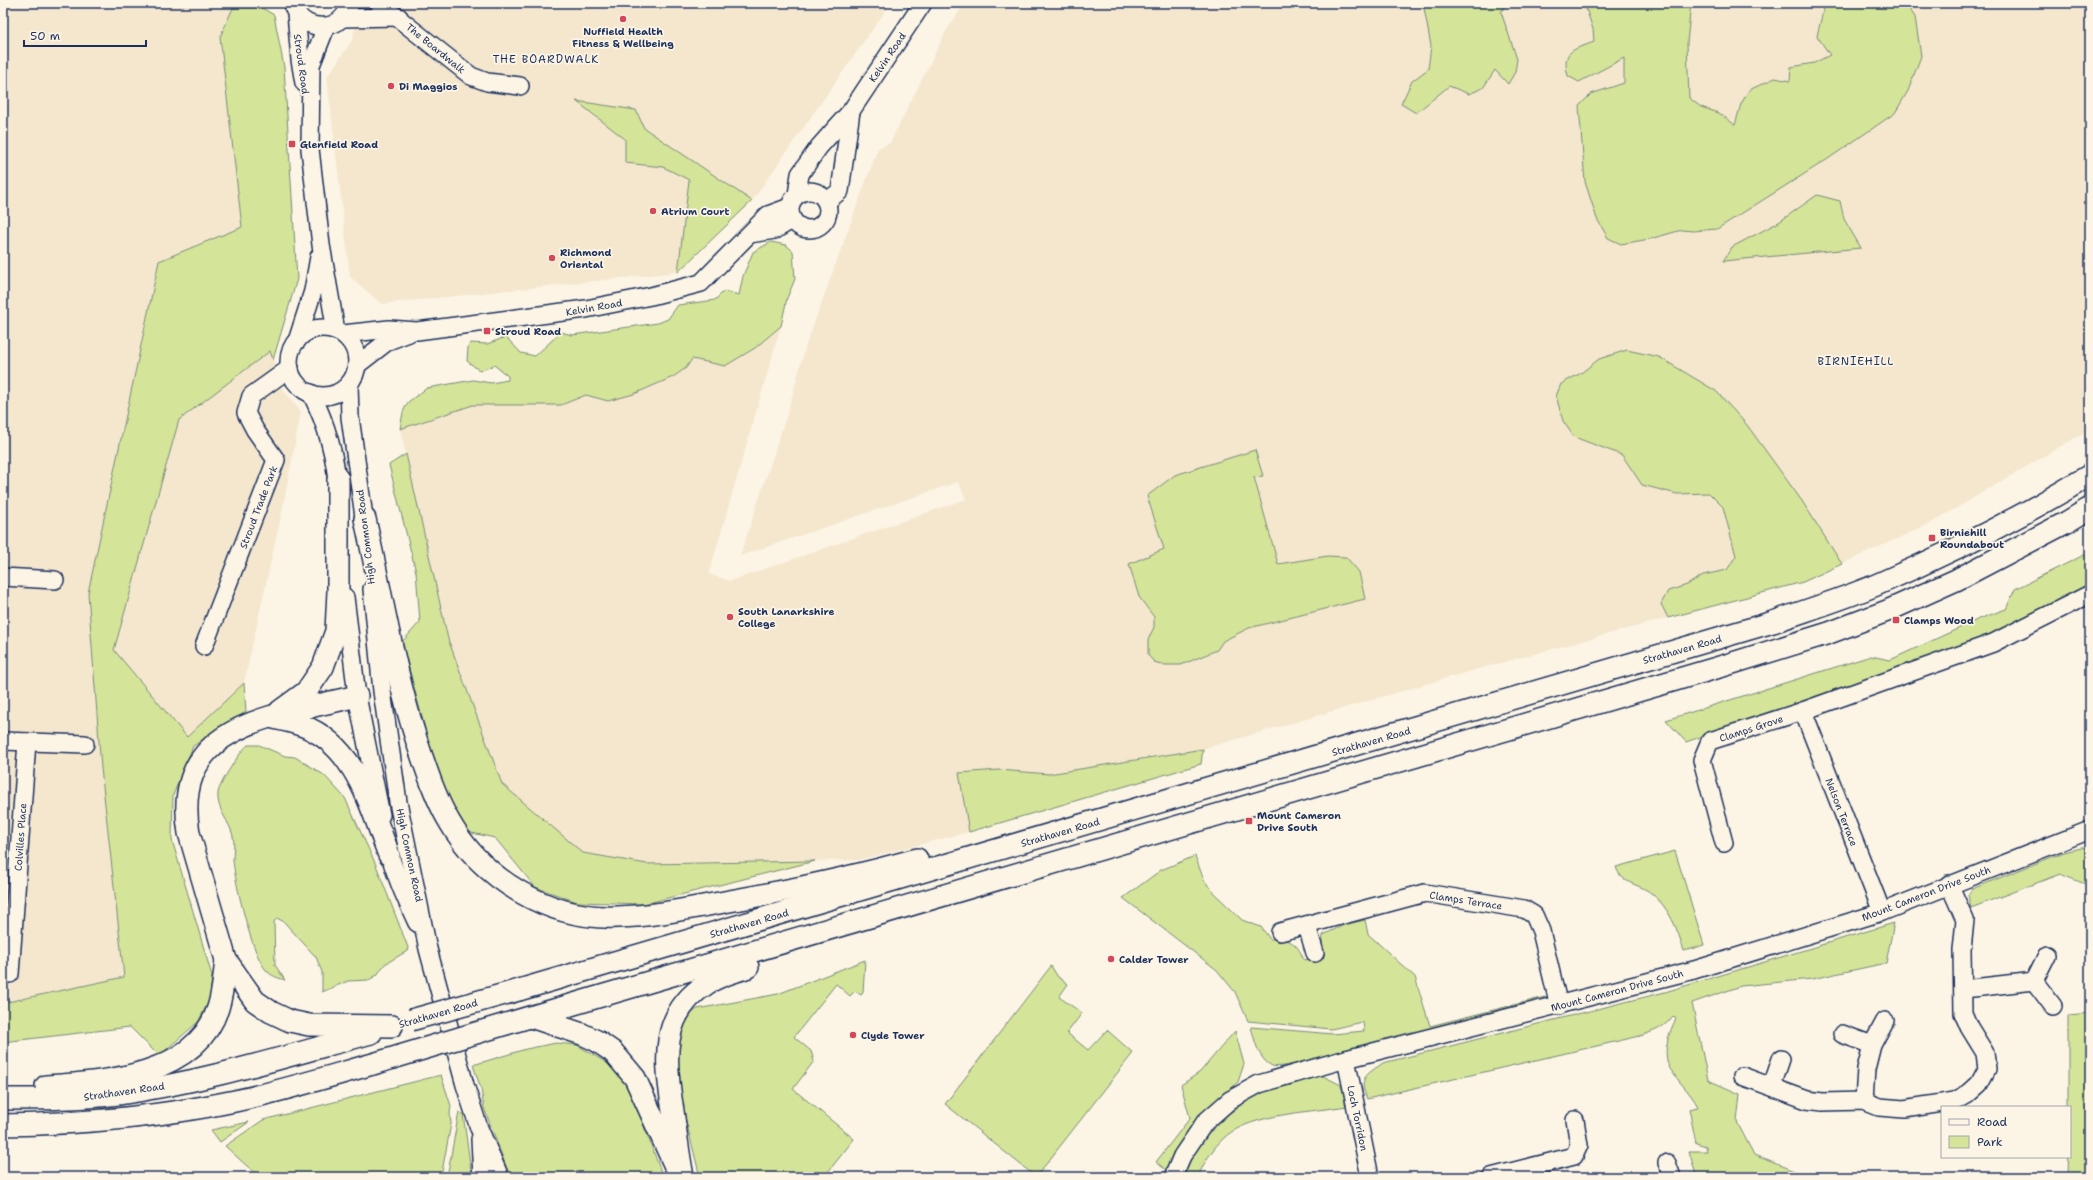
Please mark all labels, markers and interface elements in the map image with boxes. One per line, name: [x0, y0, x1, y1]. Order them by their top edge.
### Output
marker: Nuffield Health Fitness & Wellbeing: [618, 14, 628, 24]
street label: The Boardwalk: [403, 20, 468, 77]
scale bar: [24, 22, 146, 48]
place label: Nuffield Health Fitness & Wellbeing: [572, 25, 674, 50]
text: 50 m: [30, 28, 60, 44]
street label: Kelvin Road: [866, 29, 909, 85]
street label: Stroud Road: [291, 33, 312, 96]
district label: THE BOARDWALK: [493, 52, 599, 67]
place label: Di Maggios: [399, 80, 458, 93]
marker: Di Maggios: [386, 81, 396, 91]
place label: Glenfield Road: [300, 138, 378, 151]
marker: Glenfield Road: [287, 139, 297, 149]
place label: Atrium Court: [661, 205, 730, 218]
marker: Atrium Court: [648, 206, 658, 216]
place label: Richmond Oriental: [560, 246, 611, 271]
marker: Richmond Oriental: [547, 253, 557, 263]
street label: Kelvin Road: [565, 296, 624, 319]
place label: Stroud Road: [495, 325, 561, 338]
marker: Stroud Road: [482, 326, 492, 336]
district label: BIRNIEHILL: [1818, 354, 1894, 369]
street label: Stroud Trade Park: [237, 464, 280, 550]
street label: High Common Road: [353, 488, 378, 585]
place label: Birniehill Roundabout: [1940, 526, 2004, 551]
marker: Birniehill Roundabout: [1927, 533, 1937, 543]
place label: South Lanarkshire College: [738, 605, 835, 630]
marker: South Lanarkshire College: [725, 612, 735, 622]
place label: Clamps Wood: [1904, 614, 1974, 627]
marker: Clamps Wood: [1891, 615, 1901, 625]
street label: Strathaven Road: [1641, 632, 1724, 667]
street label: Clamps Grove: [1718, 712, 1785, 745]
street label: Strathaven Road: [1330, 724, 1413, 759]
street label: Nelson Terrace: [1823, 776, 1861, 848]
street label: Colvilles Place: [12, 802, 29, 871]
street label: High Common Road: [393, 807, 426, 904]
place label: Mount Cameron Drive South: [1257, 809, 1341, 834]
street label: Strathaven Road: [1019, 815, 1102, 850]
marker: Mount Cameron Drive South: [1244, 816, 1254, 826]
street label: Mount Cameron Drive South: [1860, 863, 1992, 924]
street label: Clamps Terrace: [1429, 888, 1504, 913]
street label: Strathaven Road: [708, 906, 791, 941]
place label: Calder Tower: [1119, 953, 1189, 966]
marker: Calder Tower: [1106, 954, 1116, 964]
street label: Mount Cameron Drive South: [1549, 967, 1685, 1014]
street label: Strathaven Road: [397, 996, 480, 1031]
place label: Clyde Tower: [861, 1029, 925, 1042]
marker: Clyde Tower: [848, 1030, 858, 1040]
street label: Strathaven Road: [83, 1079, 166, 1104]
street label: Loch Torridon: [1344, 1084, 1371, 1152]
legend: [1941, 1106, 2071, 1158]
text: Road: [1977, 1114, 2008, 1130]
text: Park: [1977, 1134, 2003, 1150]

